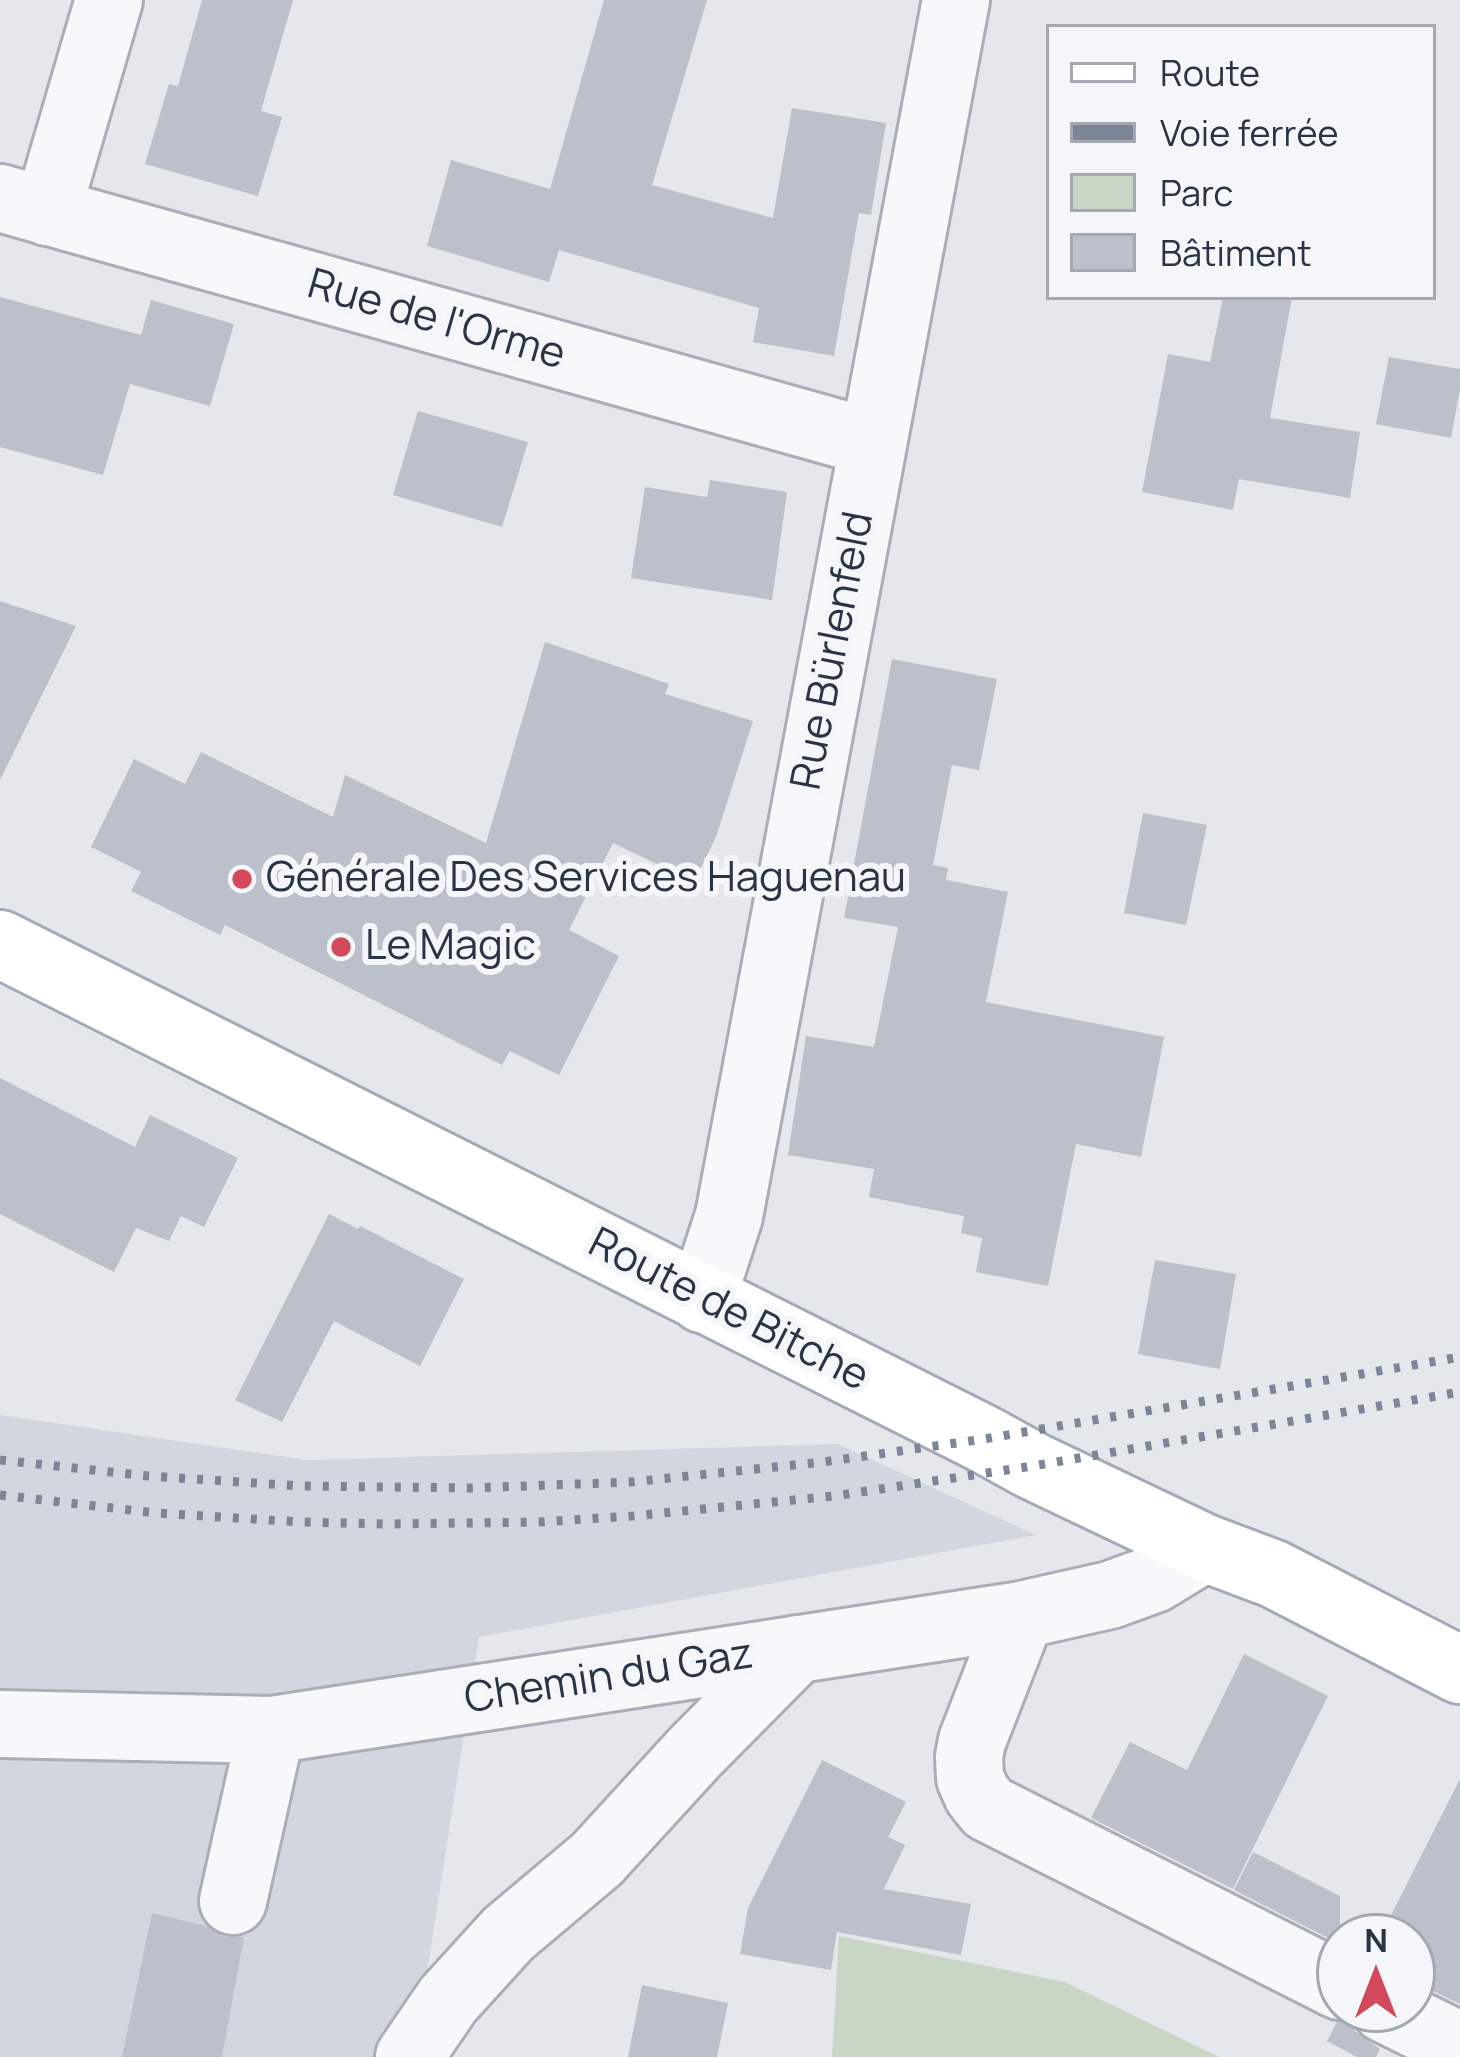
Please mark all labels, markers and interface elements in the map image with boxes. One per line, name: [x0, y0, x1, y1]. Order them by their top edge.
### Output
legend: [1046, 24, 1436, 300]
text: Route: [1160, 48, 1260, 97]
text: Voie ferrée: [1160, 108, 1339, 157]
text: Parc: [1160, 168, 1233, 217]
text: Bâtiment: [1160, 228, 1312, 277]
street label: Rue de l'Orme: [302, 260, 570, 382]
street label: Rue Bürlenfeld: [782, 508, 886, 794]
place label: Générale Des Services Haguenau: [266, 854, 906, 904]
marker: Générale Des Services Haguenau: [229, 866, 255, 892]
place label: Le Magic: [365, 922, 536, 972]
marker: Le Magic: [328, 934, 354, 960]
street label: Route de Bitche: [580, 1219, 876, 1403]
street label: Chemin du Gaz: [461, 1630, 757, 1726]
north arrow: [1316, 1913, 1436, 2033]
text: N: [1364, 1917, 1388, 1962]

